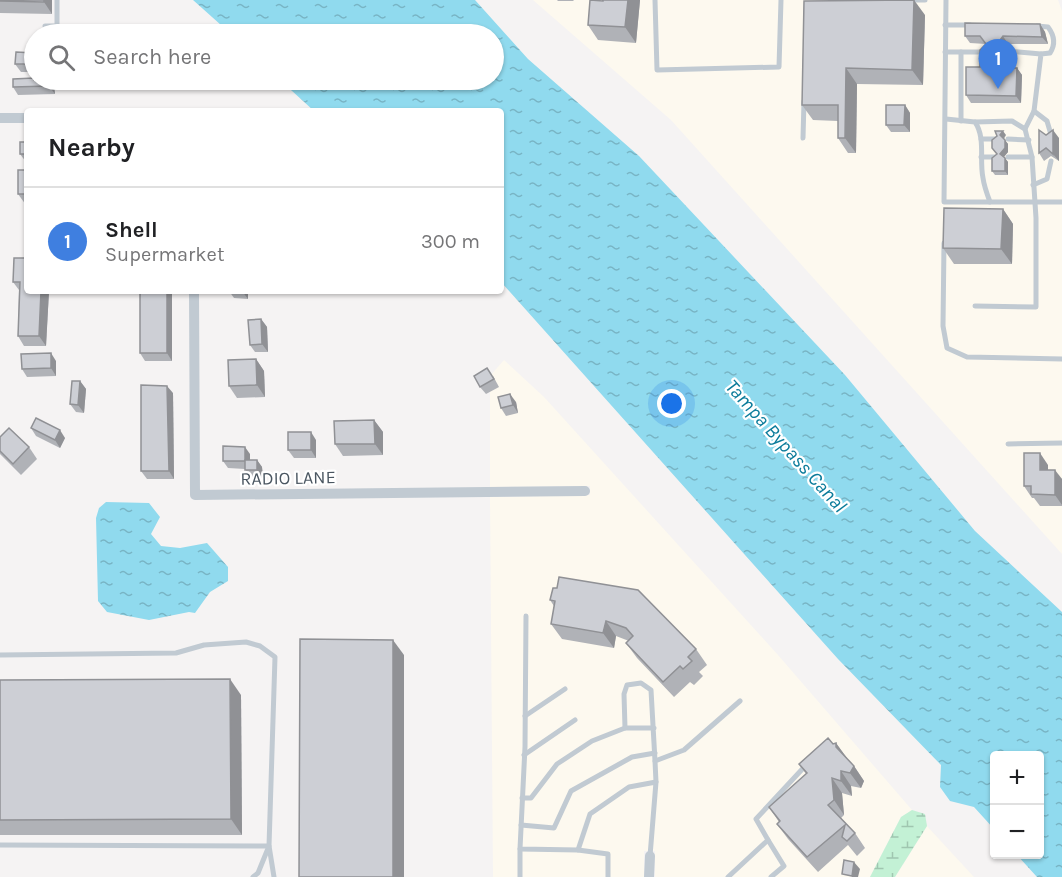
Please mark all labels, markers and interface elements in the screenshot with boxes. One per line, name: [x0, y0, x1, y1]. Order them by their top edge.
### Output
search box: [24, 24, 504, 90]
pin: 1: [978, 40, 1018, 89]
icon: search: [45, 41, 78, 74]
text: Search here: [93, 44, 211, 70]
text: Nearby: [48, 132, 135, 163]
text: Shell: [105, 217, 158, 243]
text: 1: [64, 230, 71, 253]
text: 300 m: [421, 230, 480, 253]
text: Supermarket: [105, 243, 224, 266]
water label: Tampa Bypass Canal: [720, 375, 852, 517]
your location: [657, 389, 686, 418]
street label: RADIO LANE: [240, 466, 336, 490]
map controls: [990, 751, 1044, 859]
button: +: [990, 751, 1044, 805]
button: −: [990, 805, 1044, 859]

